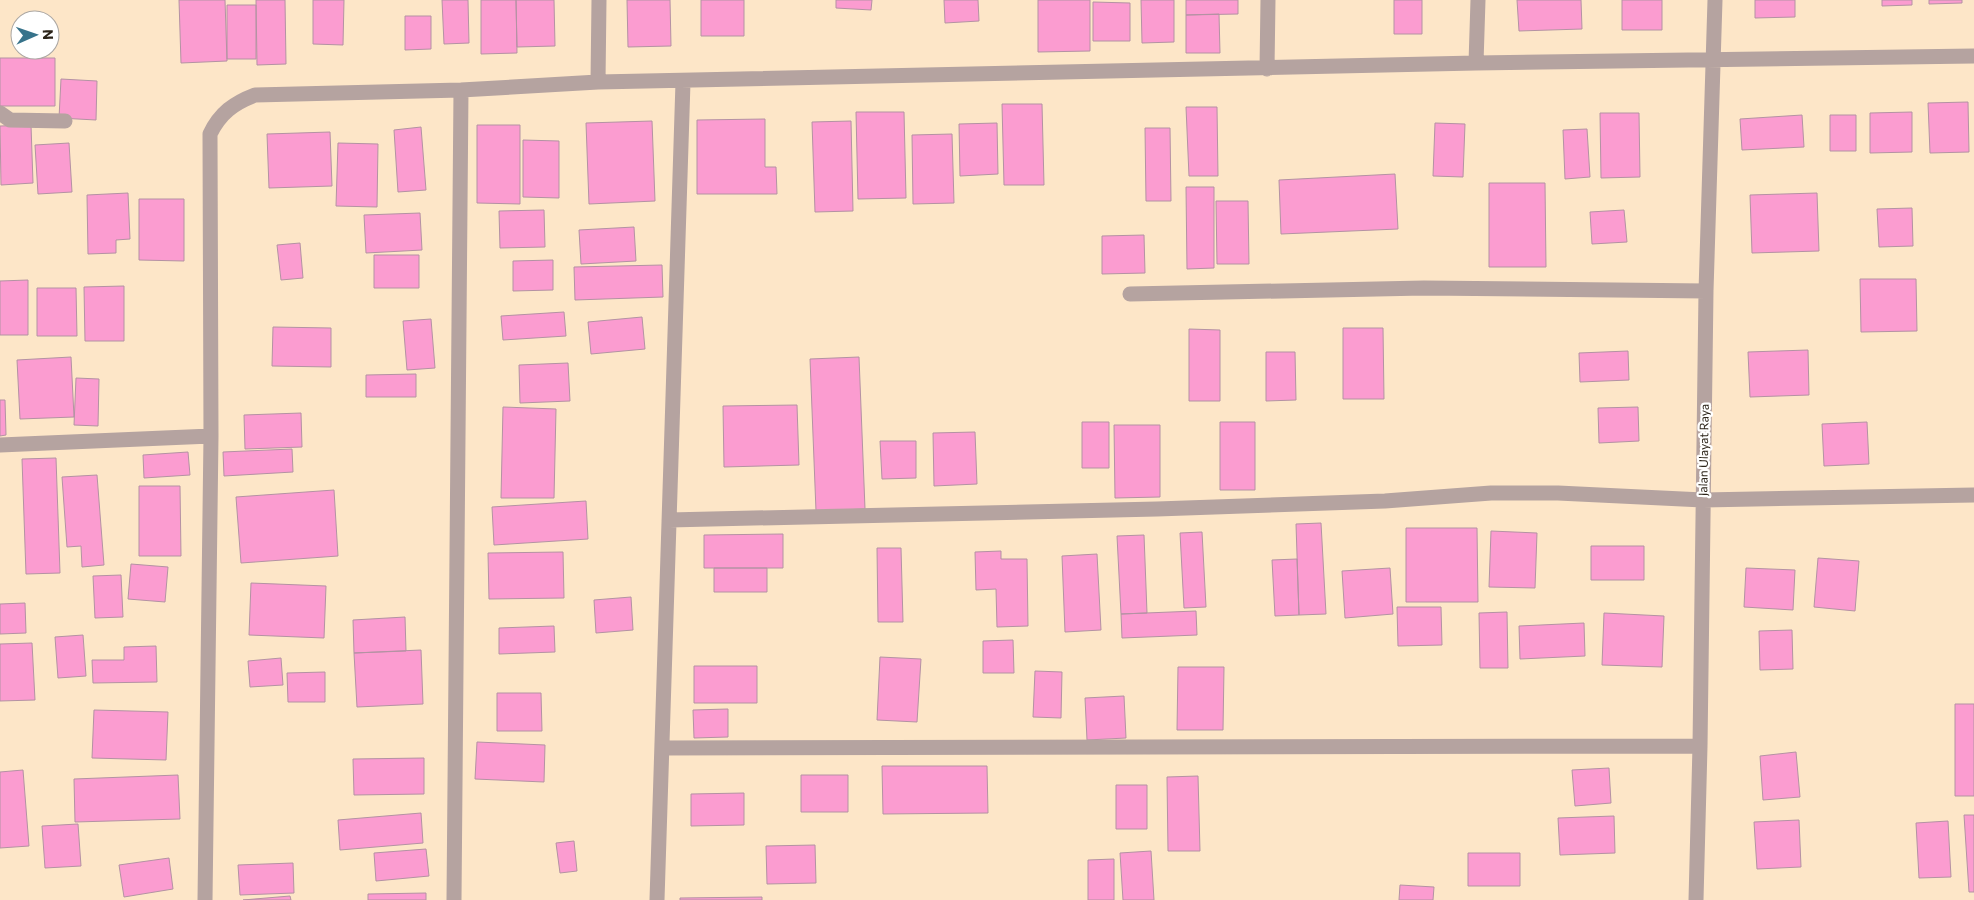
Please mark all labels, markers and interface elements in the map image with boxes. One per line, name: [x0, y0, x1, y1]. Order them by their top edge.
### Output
north arrow: [10, 10, 60, 60]
text: N: [40, 29, 57, 40]
street label: Jalan Ulayat Raya: [1695, 404, 1712, 496]

